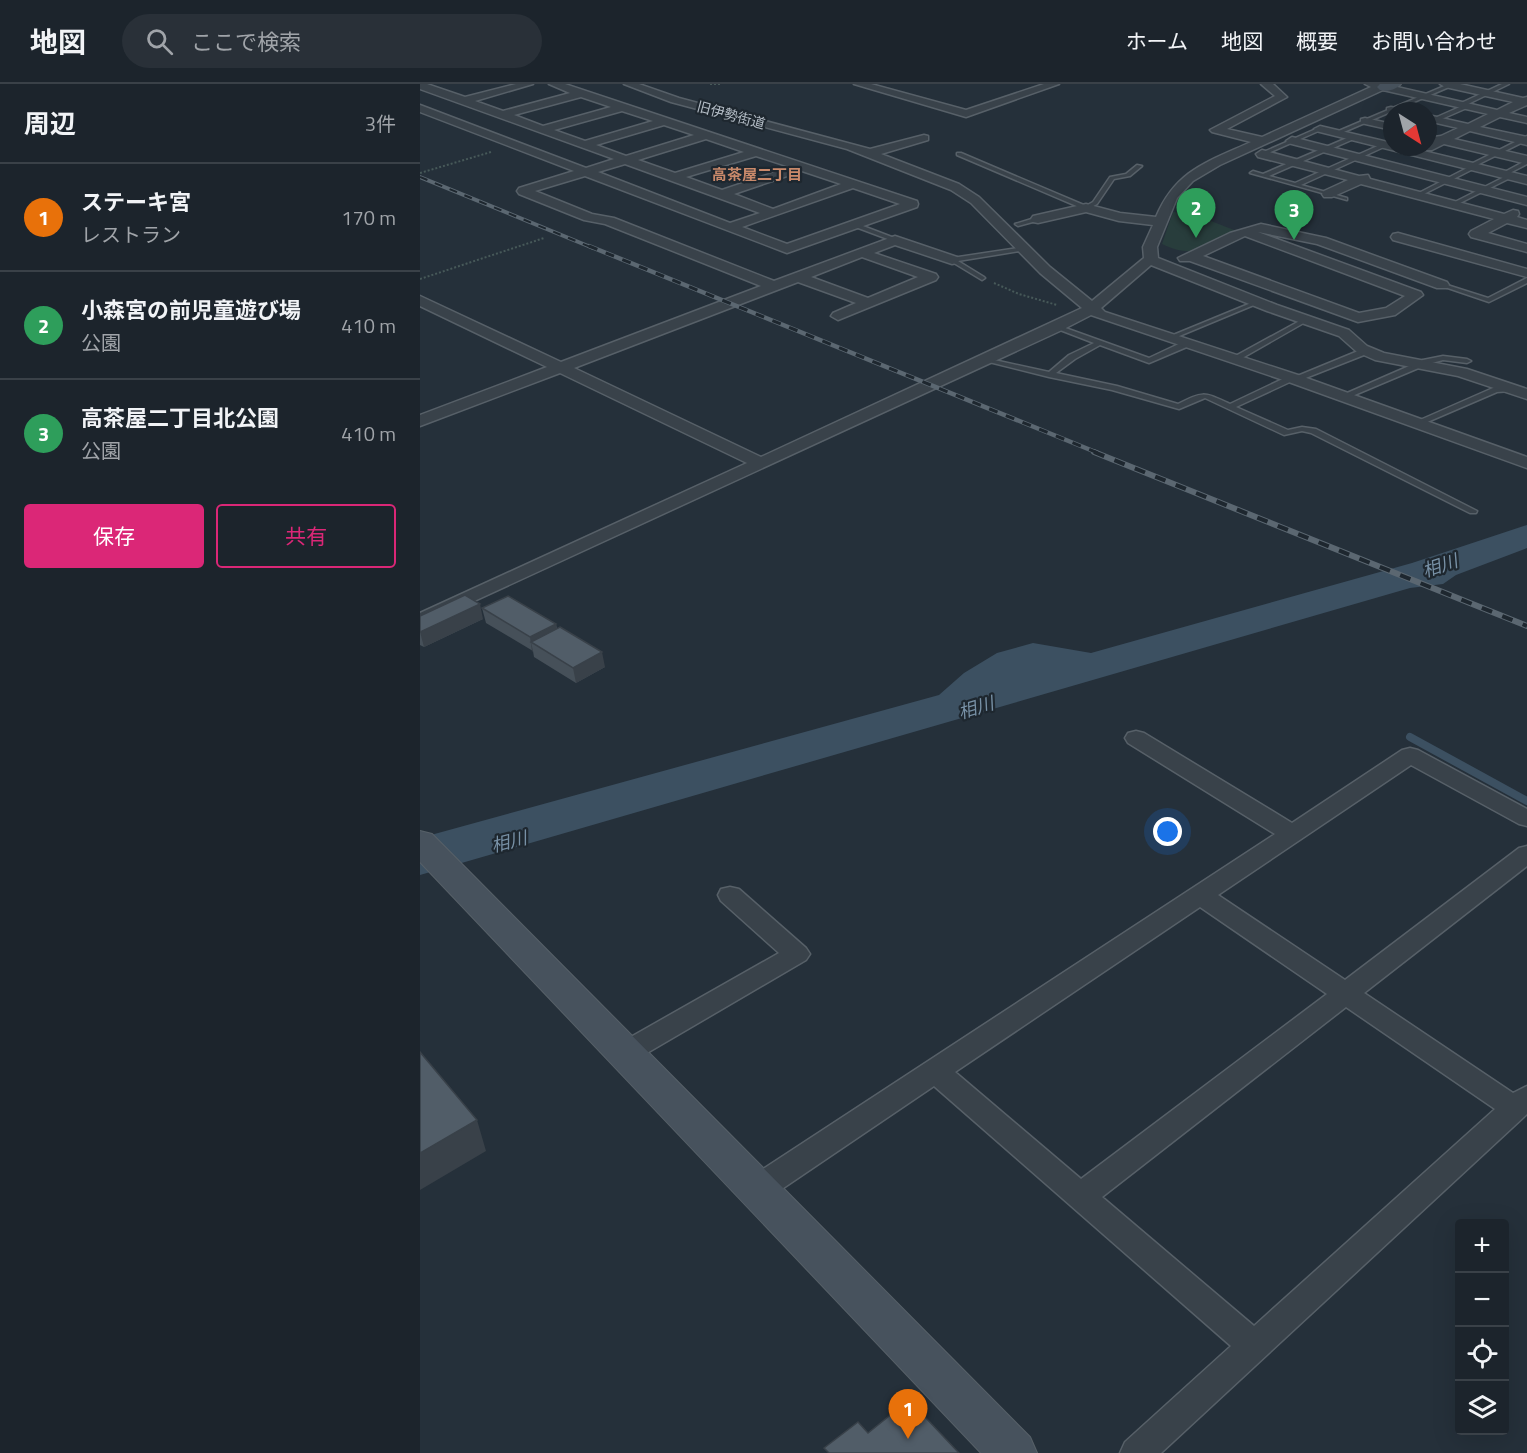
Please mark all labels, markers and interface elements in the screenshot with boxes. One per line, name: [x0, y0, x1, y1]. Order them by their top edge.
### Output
search box: [122, 14, 542, 68]
text: 地図: [30, 20, 86, 63]
icon: search: [143, 25, 176, 58]
text: ここで検索: [191, 25, 301, 59]
text: ホーム: [1126, 25, 1188, 57]
text: 地図: [1221, 25, 1263, 57]
text: 概要: [1296, 25, 1338, 57]
text: お問い合わせ: [1371, 25, 1497, 57]
street label: 旧伊勢街道: [695, 95, 768, 134]
north arrow: [1383, 102, 1437, 156]
text: 周辺: [24, 104, 76, 143]
text: 3件: [365, 108, 396, 139]
district label: 高茶屋二丁目: [712, 163, 802, 186]
text: ステーキ宮: [81, 185, 191, 219]
pin: 2: [1176, 188, 1216, 238]
pin: 3: [1274, 190, 1314, 240]
text: 1: [38, 202, 49, 233]
text: 170 m: [341, 202, 396, 233]
text: レストラン: [81, 219, 181, 250]
text: 小森宮の前児童遊び場: [81, 293, 301, 327]
text: 2: [38, 310, 49, 341]
text: 410 m: [341, 310, 396, 341]
text: 公園: [81, 327, 121, 358]
text: 高茶屋二丁目北公園: [81, 401, 279, 435]
text: 3: [38, 418, 49, 449]
text: 410 m: [341, 418, 396, 449]
text: 公園: [81, 435, 121, 466]
button: 保存: [24, 504, 204, 568]
button: 共有: [216, 504, 396, 568]
water label: 相川: [1418, 546, 1463, 584]
water label: 相川: [955, 689, 999, 726]
your location: [1153, 817, 1182, 846]
water label: 相川: [488, 824, 532, 859]
map controls: [1455, 1219, 1509, 1435]
button: +: [1455, 1219, 1509, 1273]
button: −: [1455, 1273, 1509, 1327]
button: locate: [1455, 1327, 1509, 1381]
button: layers: [1455, 1381, 1509, 1435]
pin: 1: [888, 1390, 928, 1439]

